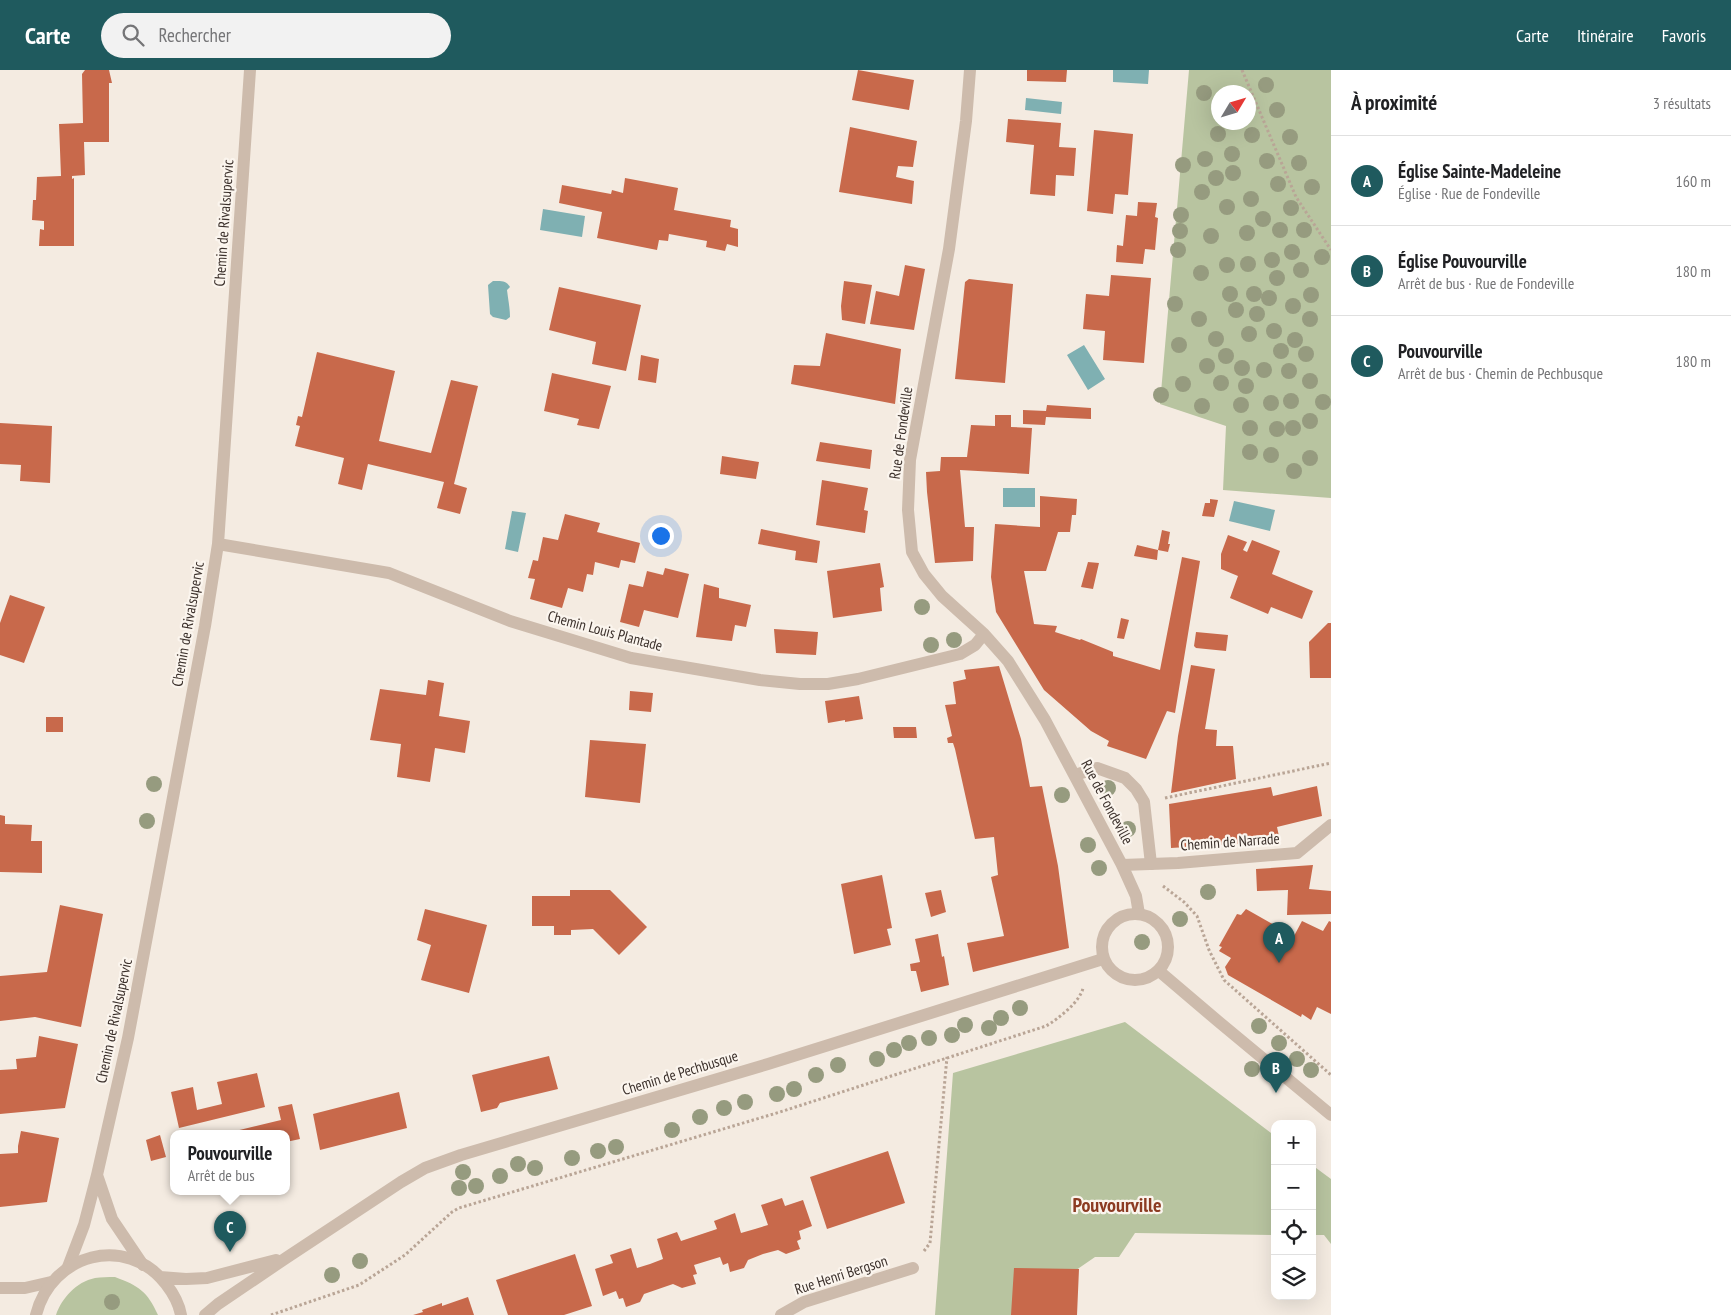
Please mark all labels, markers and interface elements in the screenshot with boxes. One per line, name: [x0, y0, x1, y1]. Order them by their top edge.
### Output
search box: [101, 13, 451, 58]
text: Carte: [25, 20, 71, 51]
icon: search: [119, 21, 147, 49]
text: Rechercher: [159, 23, 231, 47]
text: Carte: [1516, 24, 1549, 47]
text: Itinéraire: [1577, 24, 1634, 47]
text: Favoris: [1662, 24, 1706, 47]
north arrow: [1211, 85, 1256, 130]
text: À proximité: [1351, 89, 1437, 116]
text: 3 résultats: [1653, 93, 1711, 113]
street label: Chemin de Rivalsupervic: [210, 158, 237, 287]
text: Église Sainte-Madeleine: [1398, 159, 1561, 183]
text: A: [1363, 171, 1371, 191]
text: 160 m: [1676, 171, 1711, 191]
text: Église · Rue de Fondeville: [1398, 183, 1540, 203]
text: Église Pouvourville: [1398, 249, 1527, 273]
text: B: [1363, 261, 1371, 281]
text: 180 m: [1676, 261, 1711, 281]
text: Arrêt de bus · Rue de Fondeville: [1398, 273, 1574, 293]
text: Pouvourville: [1398, 339, 1483, 363]
text: C: [1363, 351, 1371, 371]
text: 180 m: [1676, 351, 1711, 371]
text: Arrêt de bus · Chemin de Pechbusque: [1398, 363, 1603, 383]
street label: Rue de Fondeville: [885, 386, 916, 480]
your location: [648, 523, 674, 549]
street label: Chemin de Rivalsupervic: [167, 559, 208, 688]
street label: Chemin Louis Plantade: [546, 606, 665, 655]
street label: Rue de Fondeville: [1077, 756, 1138, 847]
street label: Chemin de Narrade: [1180, 829, 1280, 854]
pin: A: [1263, 922, 1295, 963]
street label: Chemin de Rivalsupervic: [91, 956, 136, 1085]
street label: Chemin de Pechbusque: [620, 1046, 740, 1099]
pin: B: [1260, 1052, 1292, 1093]
map controls: [1271, 1120, 1316, 1300]
button: +: [1271, 1120, 1316, 1165]
popup: [170, 1130, 290, 1195]
text: Pouvourville: [188, 1141, 272, 1165]
text: Arrêt de bus: [188, 1165, 255, 1185]
button: −: [1271, 1165, 1316, 1210]
district label: Pouvourville: [1072, 1192, 1162, 1218]
button: locate: [1271, 1210, 1316, 1255]
pin: C: [214, 1211, 246, 1252]
street label: Rue Henri Bergson: [792, 1251, 890, 1298]
button: layers: [1271, 1255, 1316, 1300]

